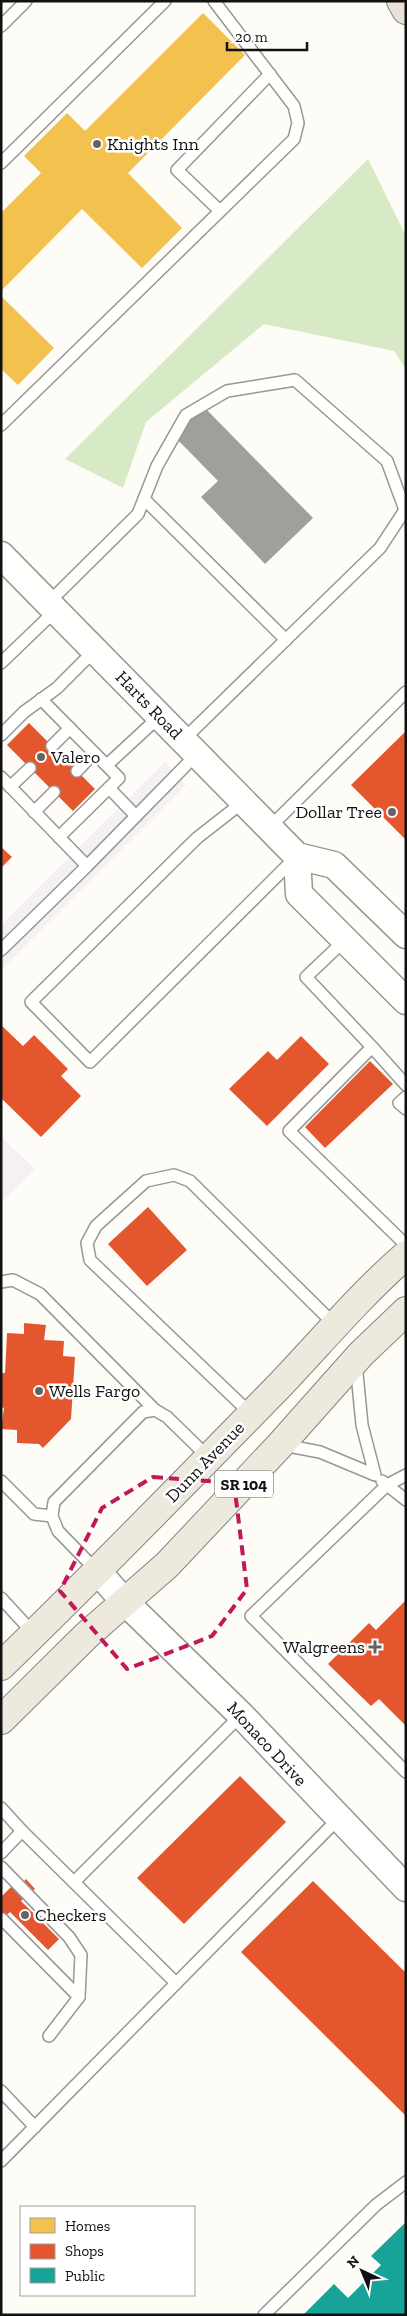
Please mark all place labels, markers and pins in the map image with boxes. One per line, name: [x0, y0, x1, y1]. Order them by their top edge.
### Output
place label: Knights Inn: [107, 133, 200, 155]
marker: Knights Inn: [91, 138, 103, 150]
place label: Valero: [50, 746, 100, 768]
marker: Valero: [35, 751, 47, 763]
place label: Dollar Tree: [295, 801, 382, 823]
marker: Dollar Tree: [386, 806, 398, 818]
place label: Wells Fargo: [49, 1380, 140, 1402]
marker: Wells Fargo: [33, 1385, 45, 1397]
place label: Walgreens: [283, 1636, 365, 1658]
marker: Walgreens: [369, 1641, 381, 1653]
place label: Checkers: [35, 1904, 107, 1926]
marker: Checkers: [19, 1909, 31, 1921]

